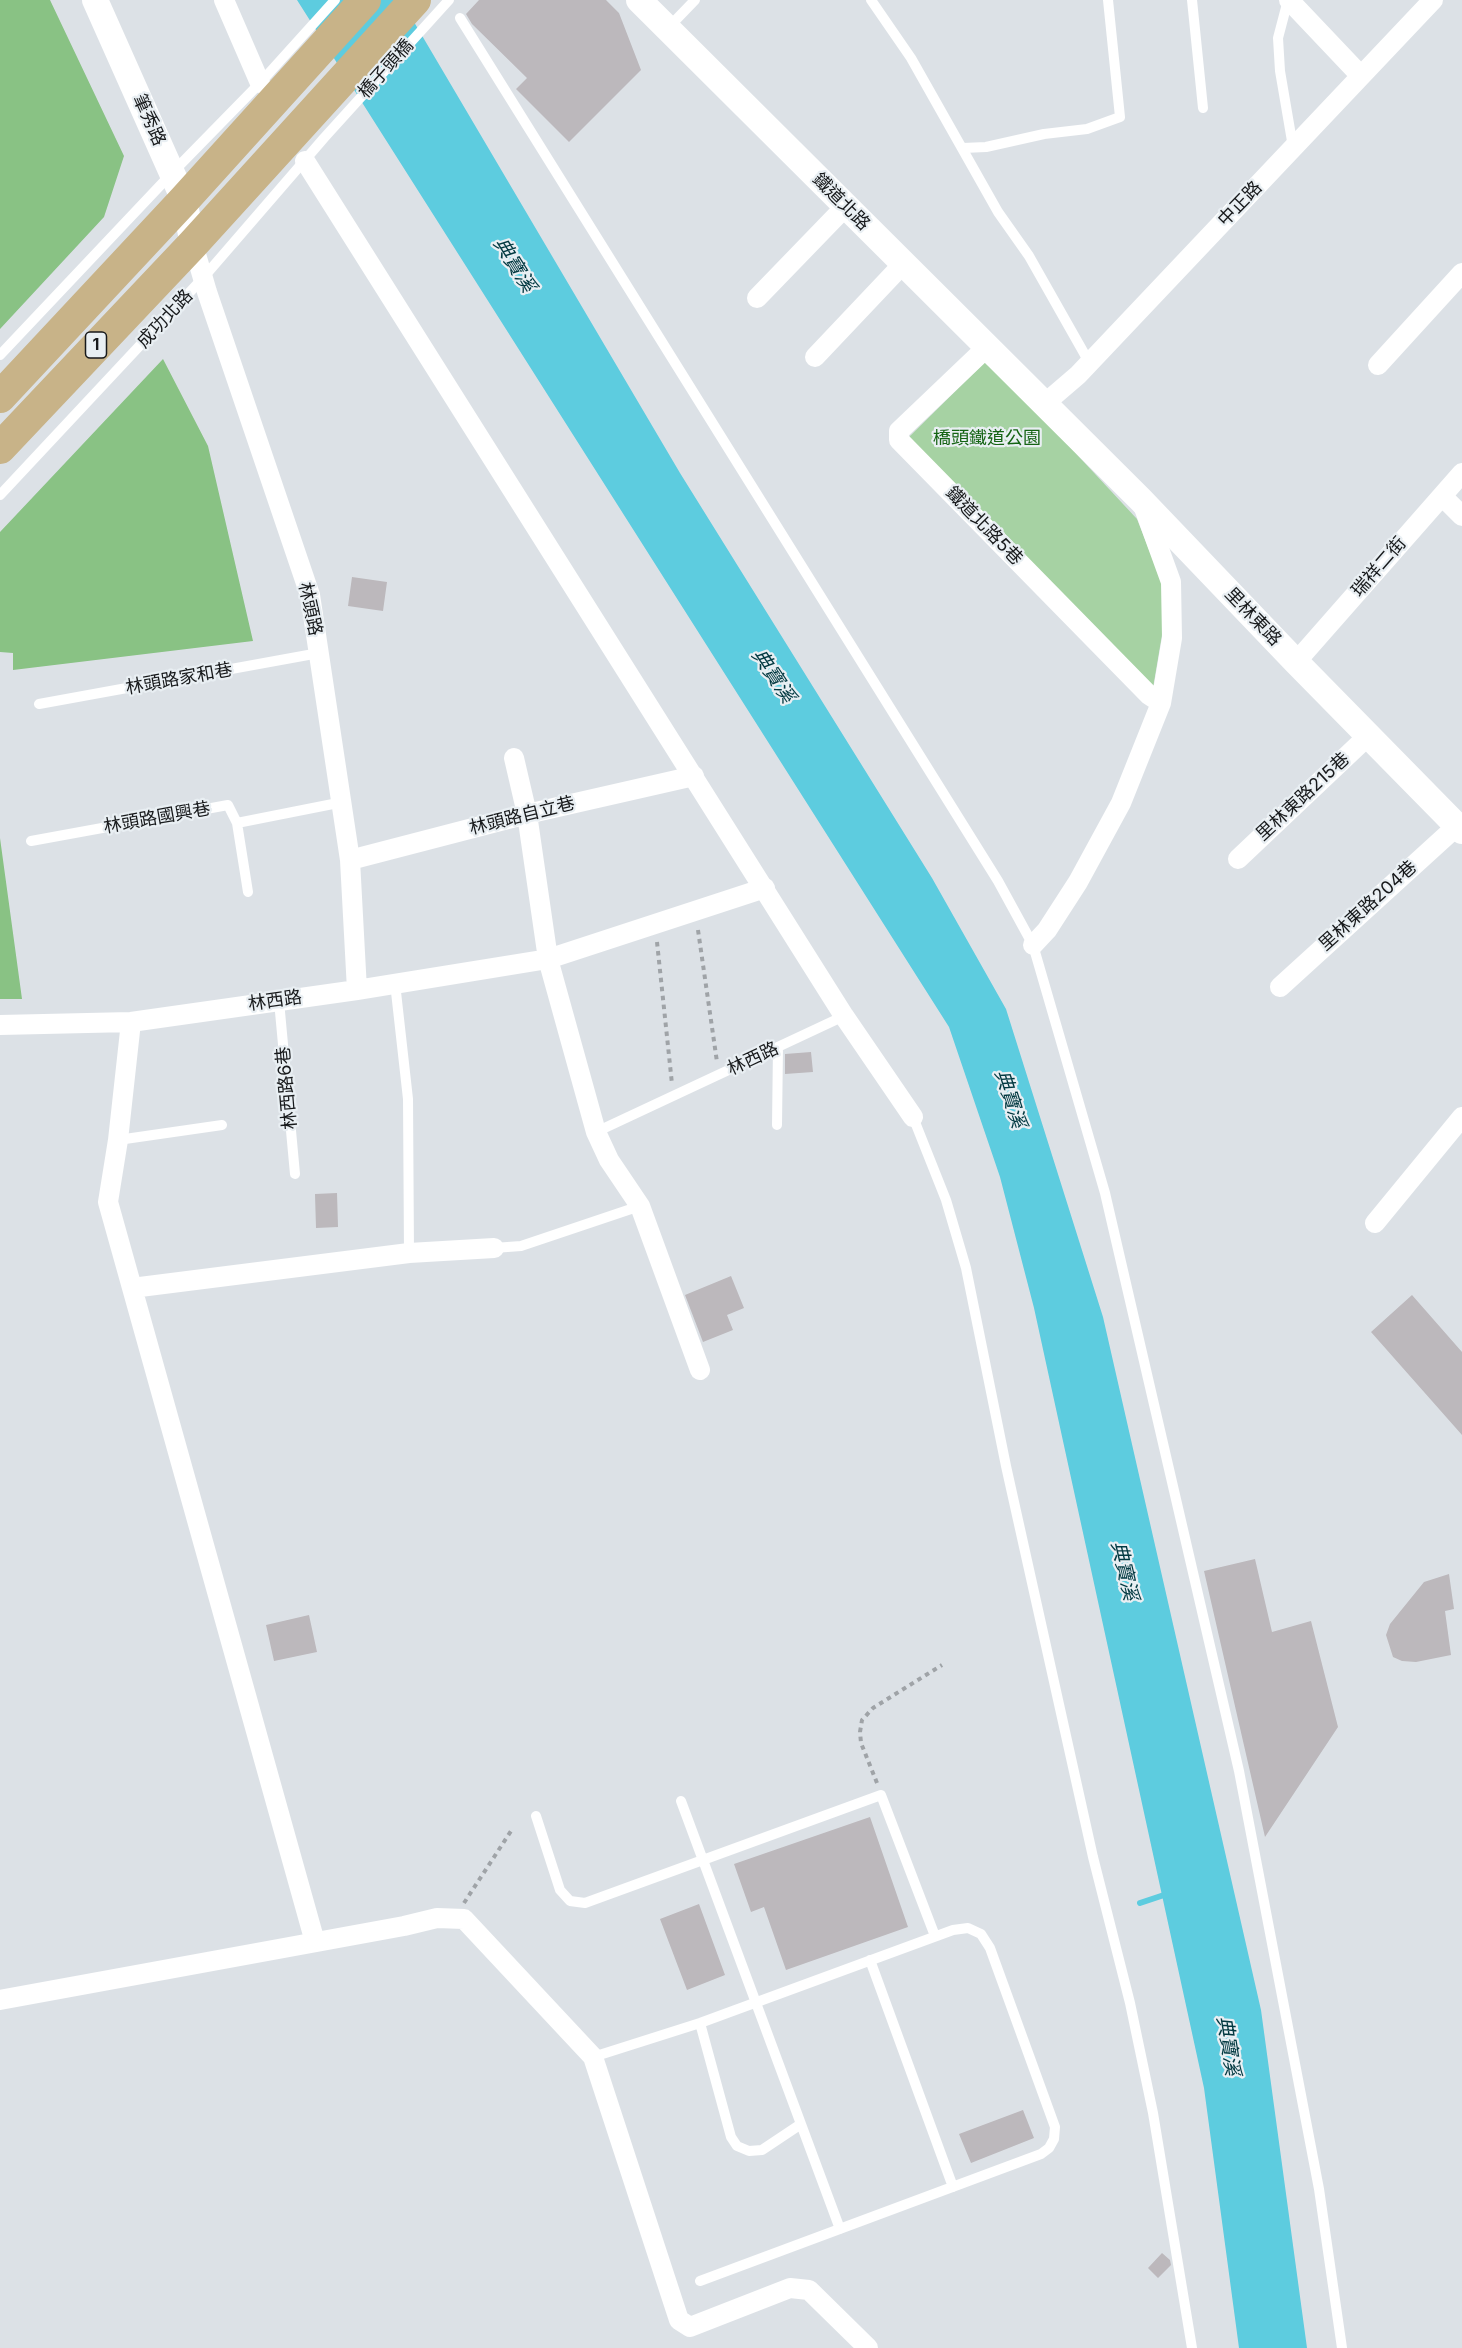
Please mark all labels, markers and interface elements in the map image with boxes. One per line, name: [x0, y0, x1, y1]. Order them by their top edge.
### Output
street label: 橋子頭橋: [354, 35, 418, 103]
street label: 筆秀路: [128, 91, 170, 149]
street label: 鐵道北路: [808, 169, 874, 235]
street label: 中正路: [1213, 177, 1267, 231]
water label: 典寶溪: [488, 233, 540, 297]
street label: 成功北路: [133, 285, 197, 353]
road number: 1: [86, 332, 106, 358]
park label: 橋頭鐵道公園: [933, 428, 1041, 450]
street label: 鐵道北路5巷: [941, 482, 1027, 570]
street label: 瑞祥二街: [1347, 533, 1411, 601]
street label: 林頭路: [294, 580, 326, 638]
street label: 里林東路: [1220, 584, 1286, 650]
water label: 典寶溪: [746, 644, 800, 708]
street label: 林頭路家和巷: [124, 659, 234, 699]
street label: 里林東路215巷: [1252, 748, 1354, 846]
street label: 林頭路自立巷: [467, 792, 577, 840]
street label: 林頭路國興巷: [102, 798, 212, 838]
street label: 里林東路204巷: [1315, 857, 1421, 955]
street label: 林西路: [247, 987, 303, 1015]
street label: 林西路: [724, 1038, 782, 1080]
street label: 林西路6巷: [273, 1046, 301, 1130]
water label: 典寶溪: [989, 1067, 1031, 1131]
water label: 典寶溪: [1106, 1539, 1142, 1603]
water label: 典寶溪: [1211, 2014, 1245, 2078]

